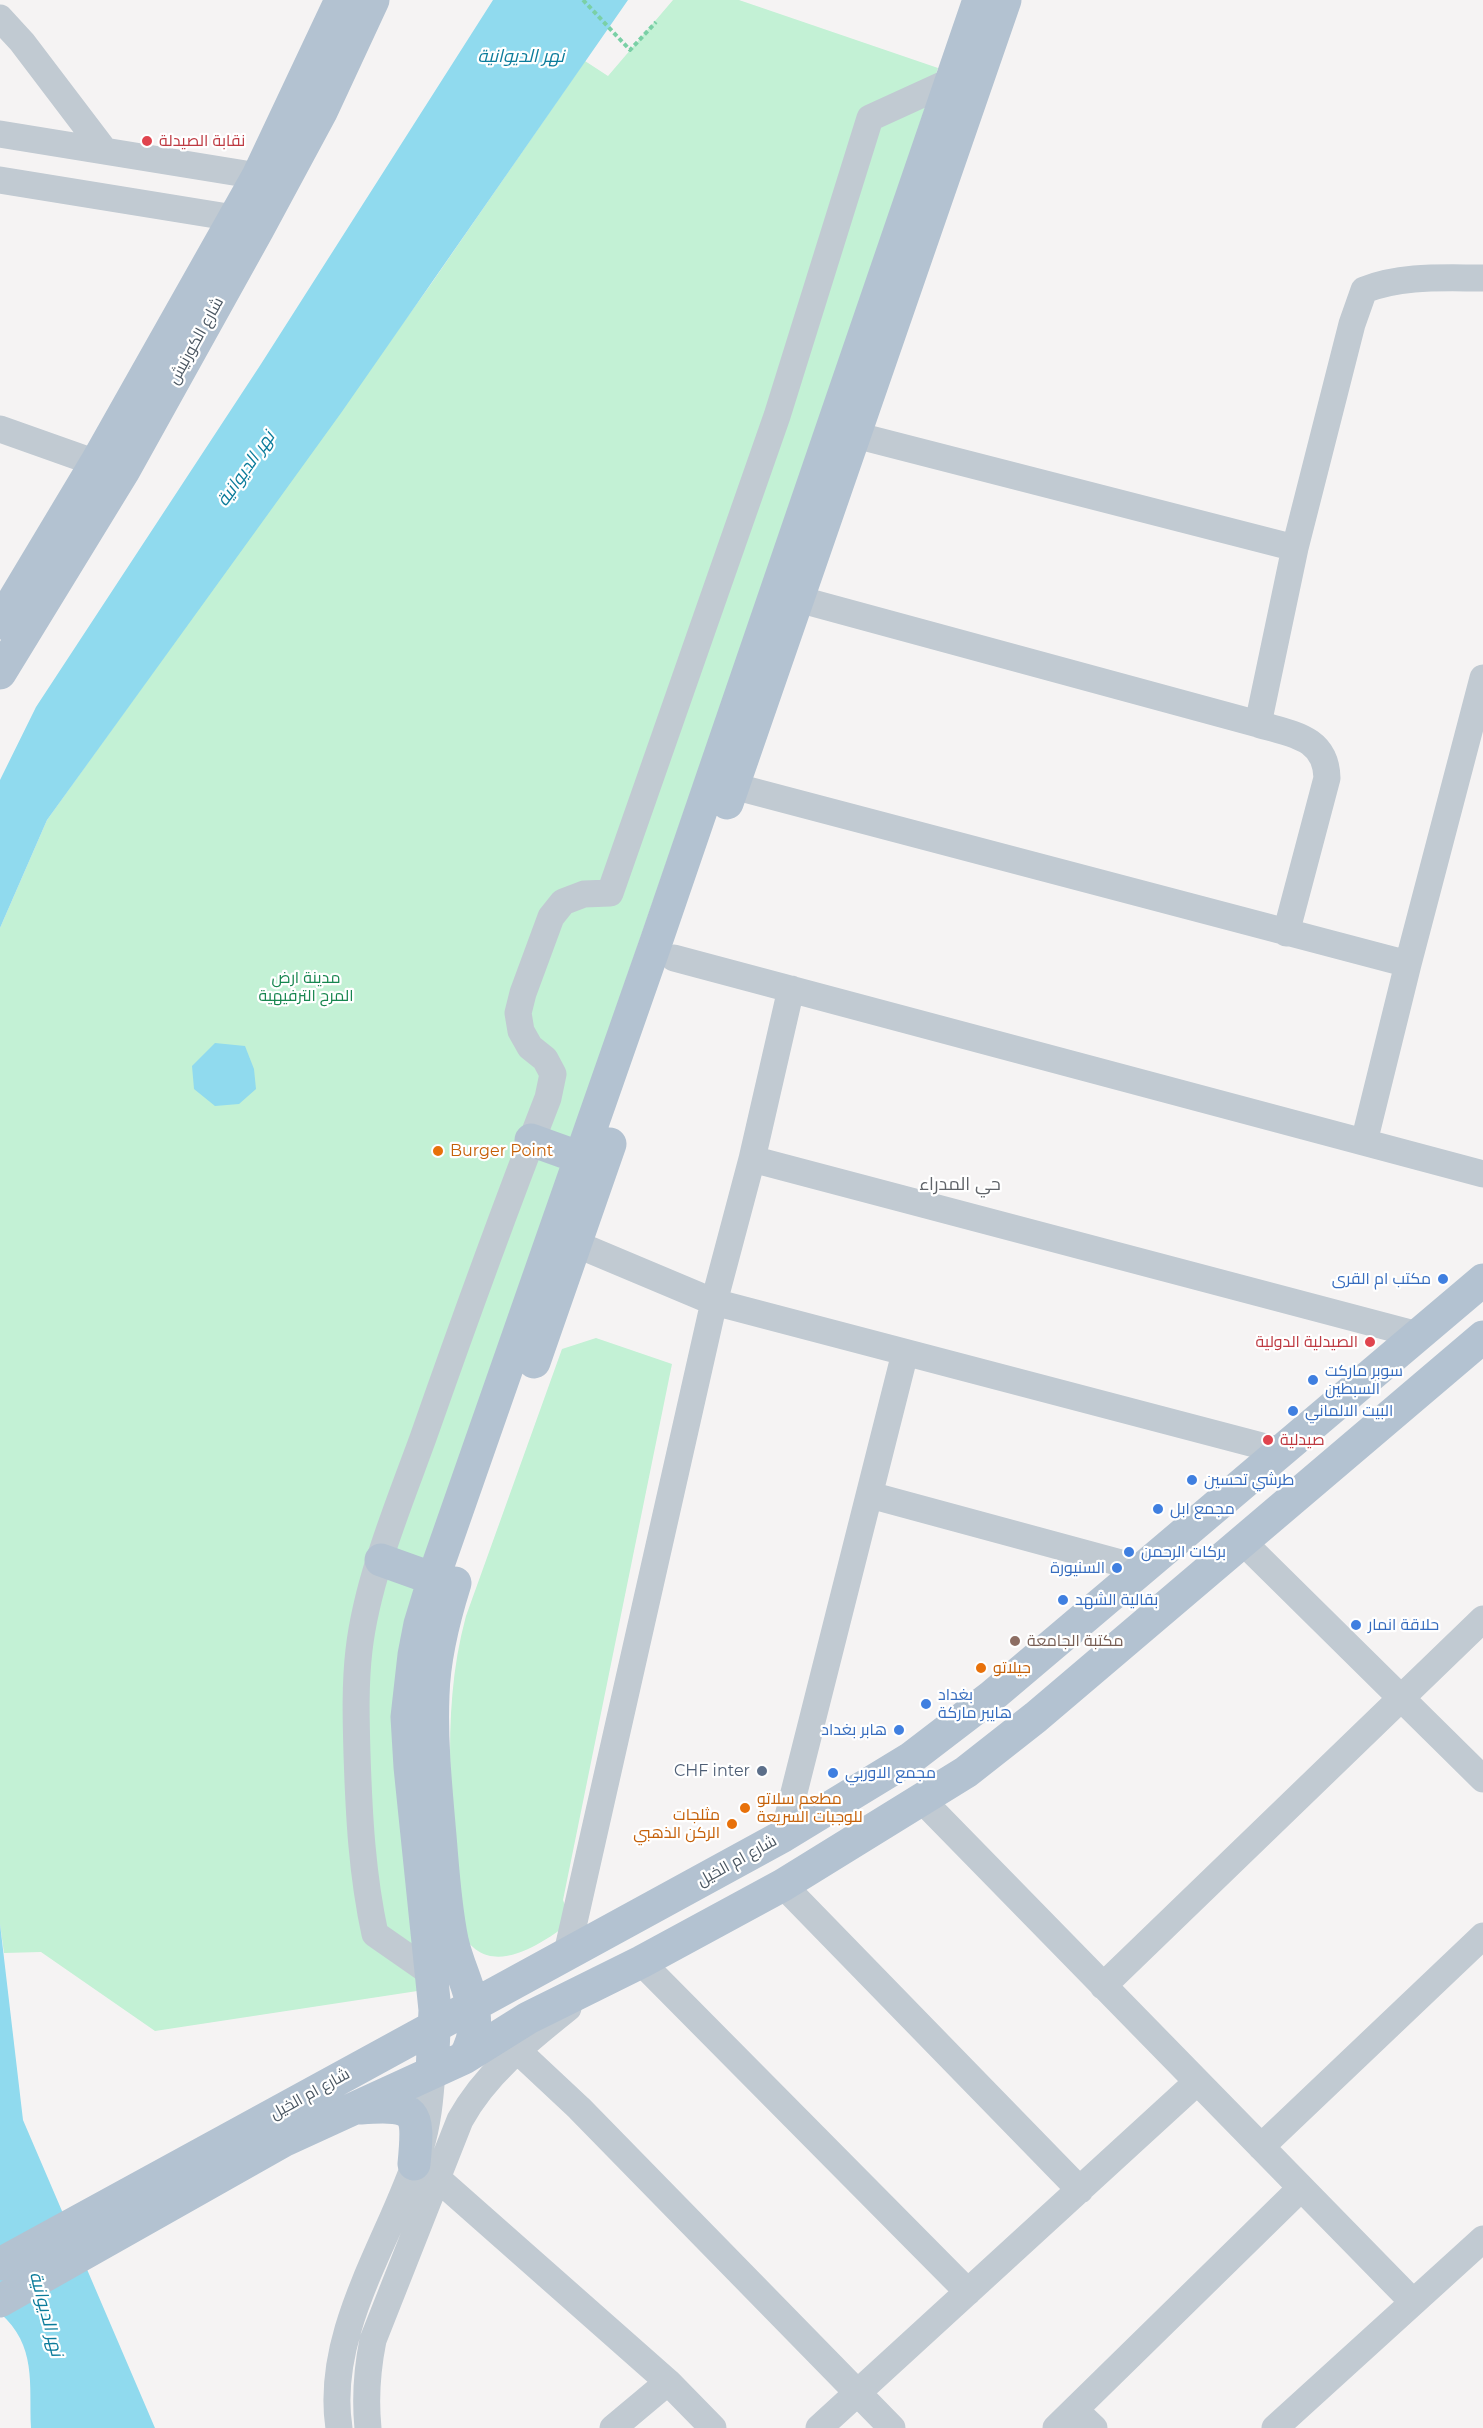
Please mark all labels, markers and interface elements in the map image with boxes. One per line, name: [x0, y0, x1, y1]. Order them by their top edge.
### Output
water label: نهر الديوانية: [478, 46, 564, 68]
place label: نقابة الصيدلة: [159, 131, 245, 151]
marker: نقابة الصيدلة: [140, 134, 154, 148]
street label: شارع الكورنيش: [164, 294, 228, 388]
water label: نهر الديوانية: [212, 427, 280, 511]
park label: مدينة ارض المرح الترفيهية: [259, 968, 353, 1006]
place label: Burger Point: [450, 1141, 553, 1161]
marker: Burger Point: [431, 1144, 445, 1158]
district label: حي المدراء: [919, 1174, 1001, 1196]
place label: مكتب ام القرى: [1332, 1269, 1431, 1289]
marker: مكتب ام القرى: [1436, 1272, 1450, 1286]
place label: الصيدلية الدولية: [1256, 1332, 1358, 1352]
marker: الصيدلية الدولية: [1363, 1335, 1377, 1349]
place label: سوبر ماركت السبطين: [1325, 1361, 1403, 1399]
marker: سوبر ماركت السبطين: [1306, 1373, 1320, 1387]
place label: البيت الالماني: [1305, 1401, 1393, 1421]
marker: البيت الالماني: [1286, 1404, 1300, 1418]
place label: صيدلية: [1280, 1430, 1325, 1450]
marker: صيدلية: [1261, 1433, 1275, 1447]
place label: طرشي تحسين: [1204, 1470, 1294, 1490]
marker: طرشي تحسين: [1185, 1473, 1199, 1487]
place label: مجمع ابل: [1170, 1499, 1235, 1519]
marker: مجمع ابل: [1151, 1502, 1165, 1516]
place label: بركات الرحمن: [1141, 1542, 1226, 1562]
marker: بركات الرحمن: [1122, 1545, 1136, 1559]
place label: السنيورة: [1050, 1558, 1105, 1578]
marker: السنيورة: [1110, 1561, 1124, 1575]
place label: بقالية الشهد: [1075, 1590, 1158, 1610]
marker: بقالية الشهد: [1056, 1593, 1070, 1607]
place label: حلاقة انمار: [1368, 1615, 1439, 1635]
marker: حلاقة انمار: [1349, 1618, 1363, 1632]
place label: مكتبة الجامعة: [1027, 1631, 1123, 1651]
marker: مكتبة الجامعة: [1008, 1634, 1022, 1648]
place label: جيلاتو: [993, 1658, 1031, 1678]
marker: جيلاتو: [974, 1661, 988, 1675]
place label: بغداد هايبر ماركة: [938, 1685, 1012, 1723]
marker: بغداد هايبر ماركة: [919, 1697, 933, 1711]
place label: هابر بغداد: [821, 1720, 887, 1740]
marker: هابر بغداد: [892, 1723, 906, 1737]
place label: CHF inter: [674, 1761, 750, 1781]
place label: مجمع الاوربي: [845, 1763, 936, 1783]
marker: CHF inter: [755, 1764, 769, 1778]
marker: مجمع الاوربي: [826, 1766, 840, 1780]
place label: مطعم سلاتو للوجبات السريعة: [757, 1789, 863, 1827]
marker: مطعم سلاتو للوجبات السريعة: [738, 1801, 752, 1815]
place label: مثلجات الركن الذهبي: [633, 1805, 720, 1843]
marker: مثلجات الركن الذهبي: [725, 1817, 739, 1831]
street label: شارع ام الخيل: [694, 1831, 780, 1891]
street label: شارع ام الخيل: [267, 2064, 353, 2124]
water label: نهر الديوانية: [24, 2269, 68, 2359]

